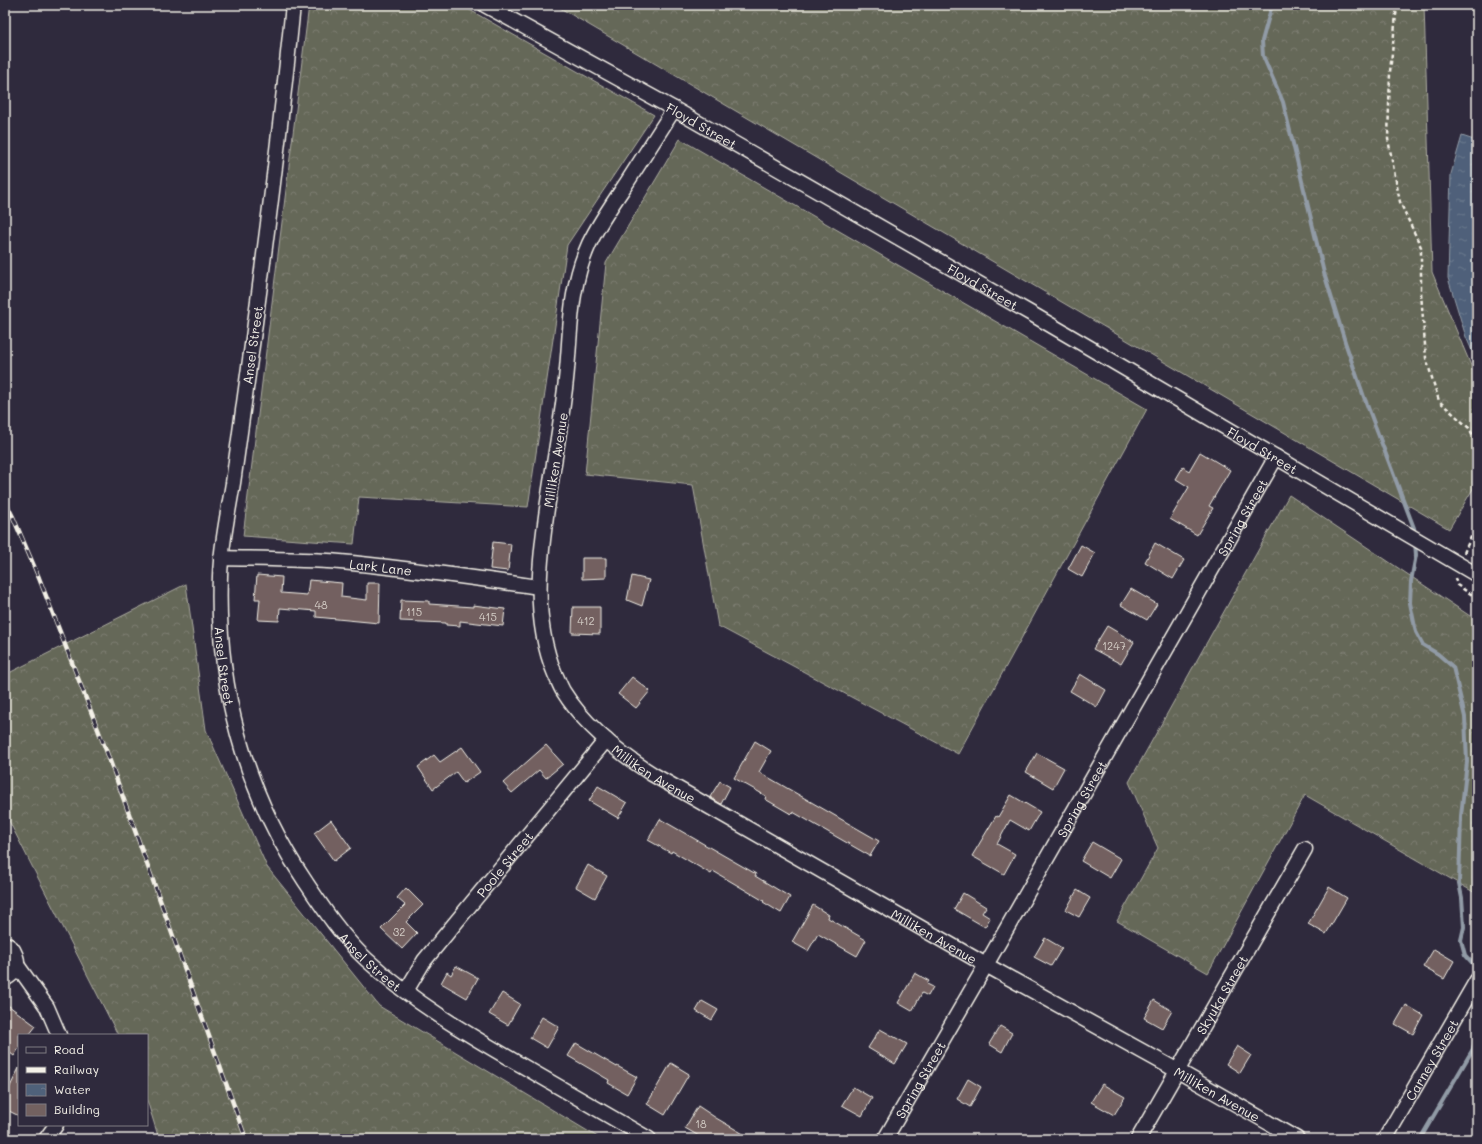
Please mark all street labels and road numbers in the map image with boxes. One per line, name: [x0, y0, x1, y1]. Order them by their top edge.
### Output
street label: Floyd Street: [664, 98, 741, 152]
street label: Floyd Street: [945, 259, 1022, 313]
street label: Ansel Street: [238, 304, 266, 385]
street label: Milliken Avenue: [539, 411, 571, 509]
street label: Floyd Street: [1225, 422, 1302, 477]
street label: Spring Street: [1213, 475, 1271, 559]
street label: Lark Lane: [349, 554, 413, 578]
street label: Ansel Street: [212, 626, 239, 707]
street label: Milliken Avenue: [609, 740, 699, 806]
street label: Spring Street: [1052, 757, 1110, 840]
street label: Poole Street: [472, 827, 536, 900]
street label: Milliken Avenue: [889, 904, 981, 967]
street label: Ansel Street: [336, 928, 406, 995]
street label: Skyuka Street: [1192, 951, 1251, 1037]
street label: Carney Street: [1401, 1015, 1462, 1103]
street label: Spring Street: [891, 1038, 949, 1121]
street label: Milliken Avenue: [1171, 1062, 1263, 1125]

